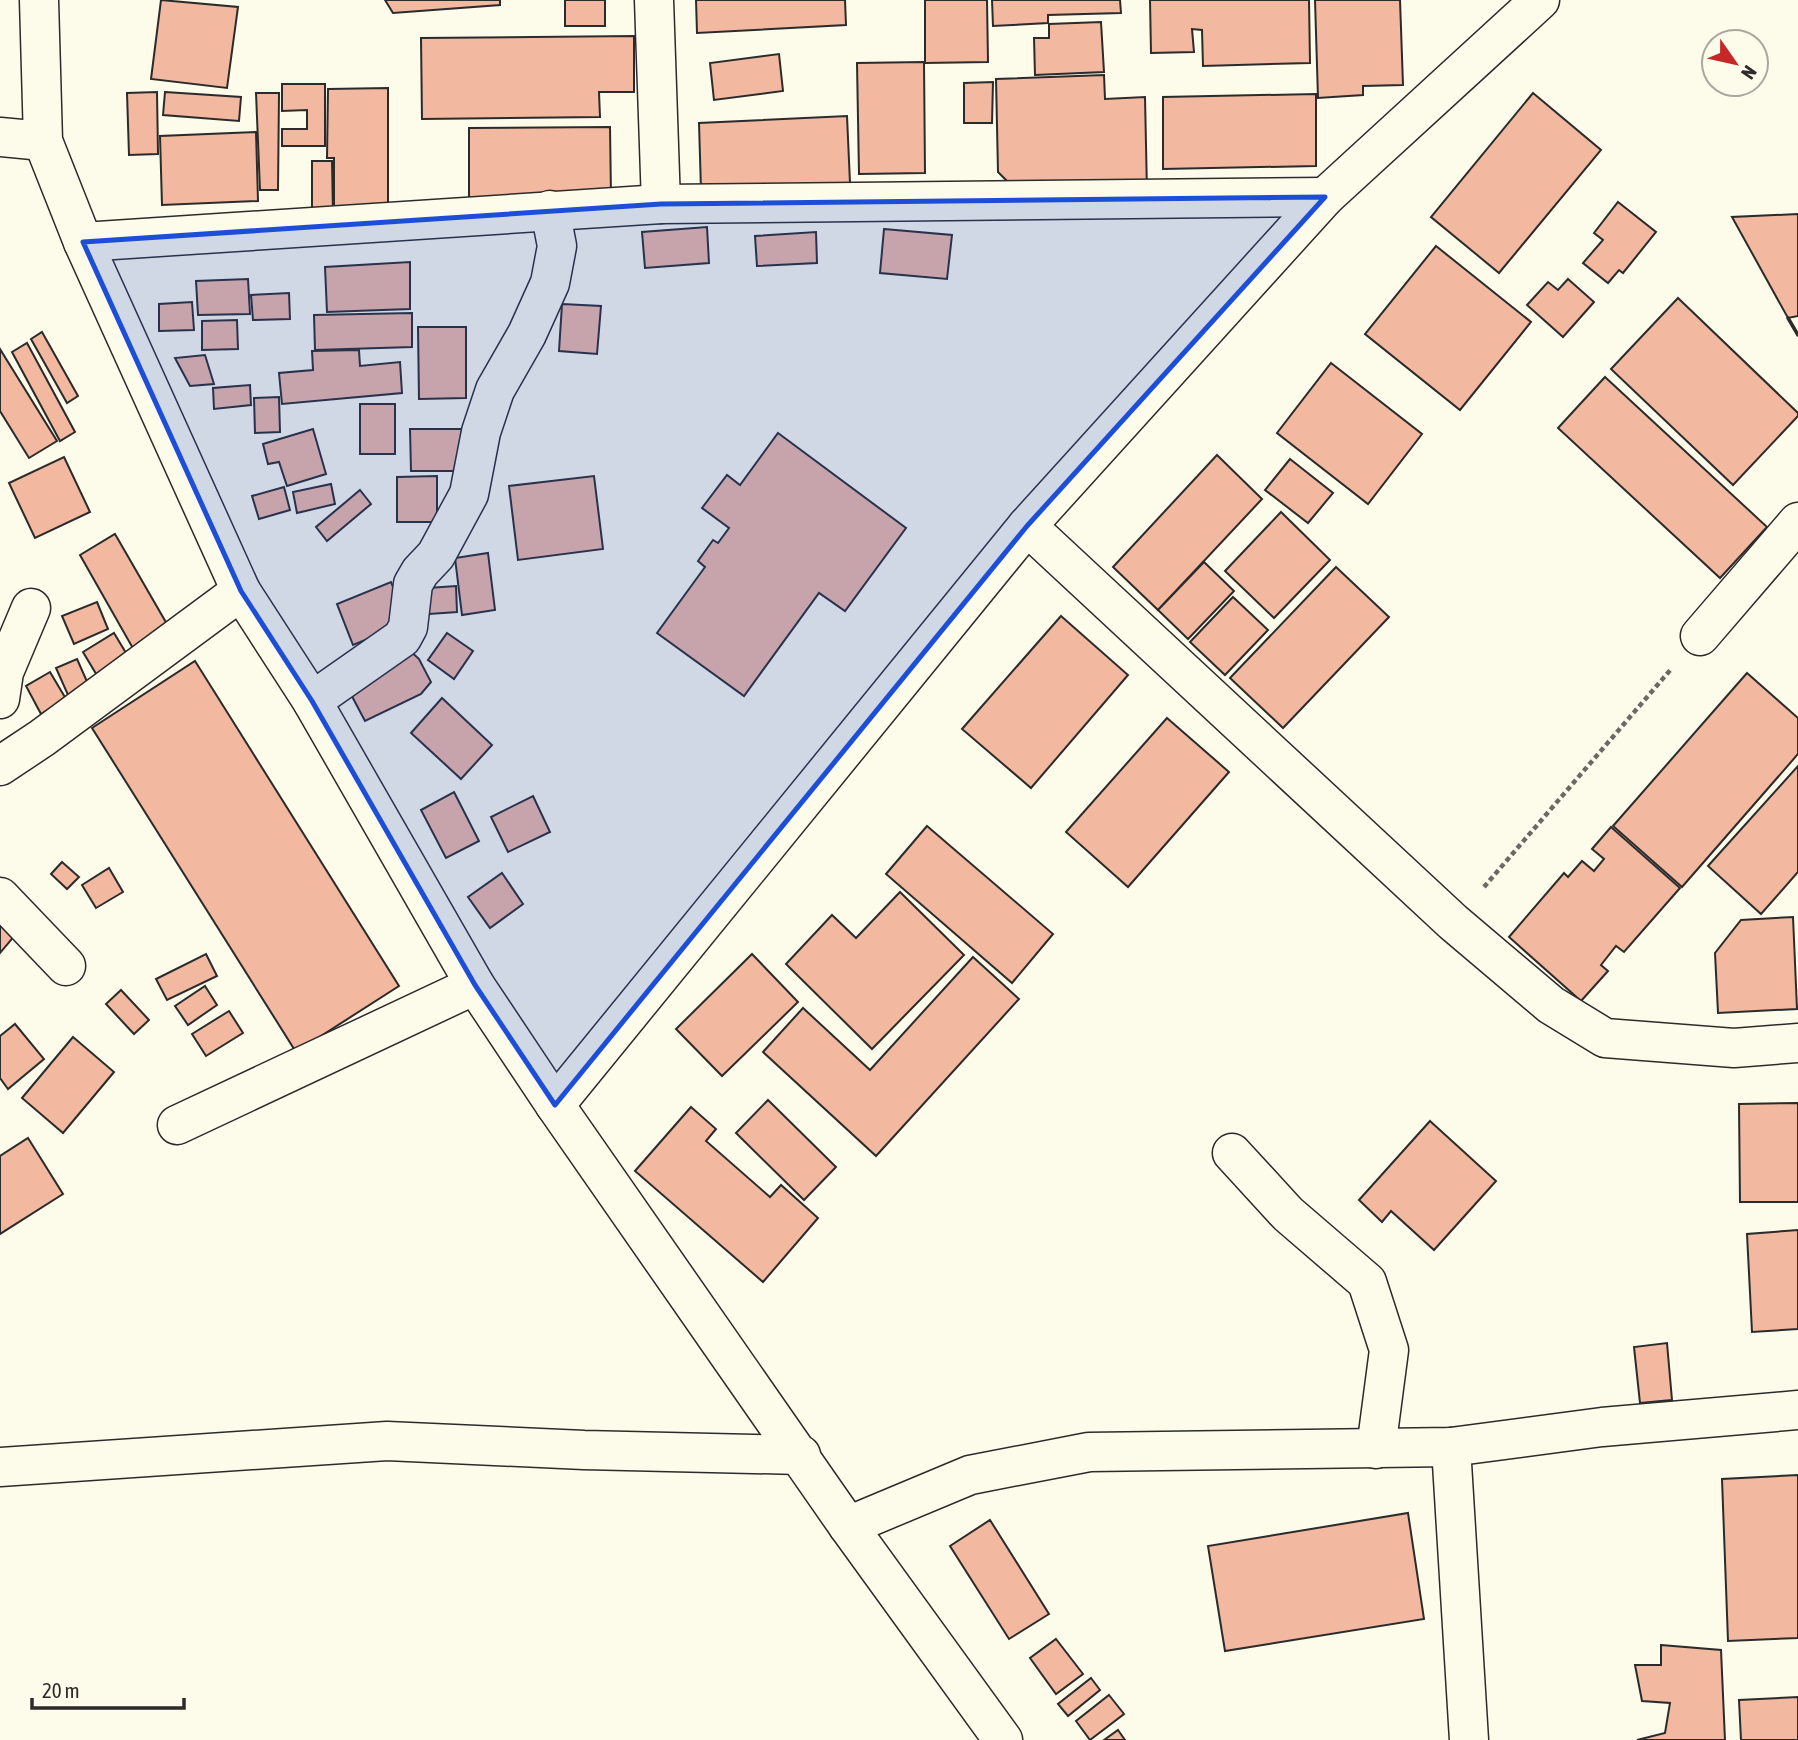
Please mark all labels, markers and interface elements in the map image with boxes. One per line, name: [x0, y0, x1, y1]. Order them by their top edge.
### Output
north arrow: [1700, 28, 1770, 98]
text: N: [1737, 62, 1761, 83]
scale bar: [32, 1666, 184, 1710]
text: 20 m: [42, 1678, 80, 1702]

